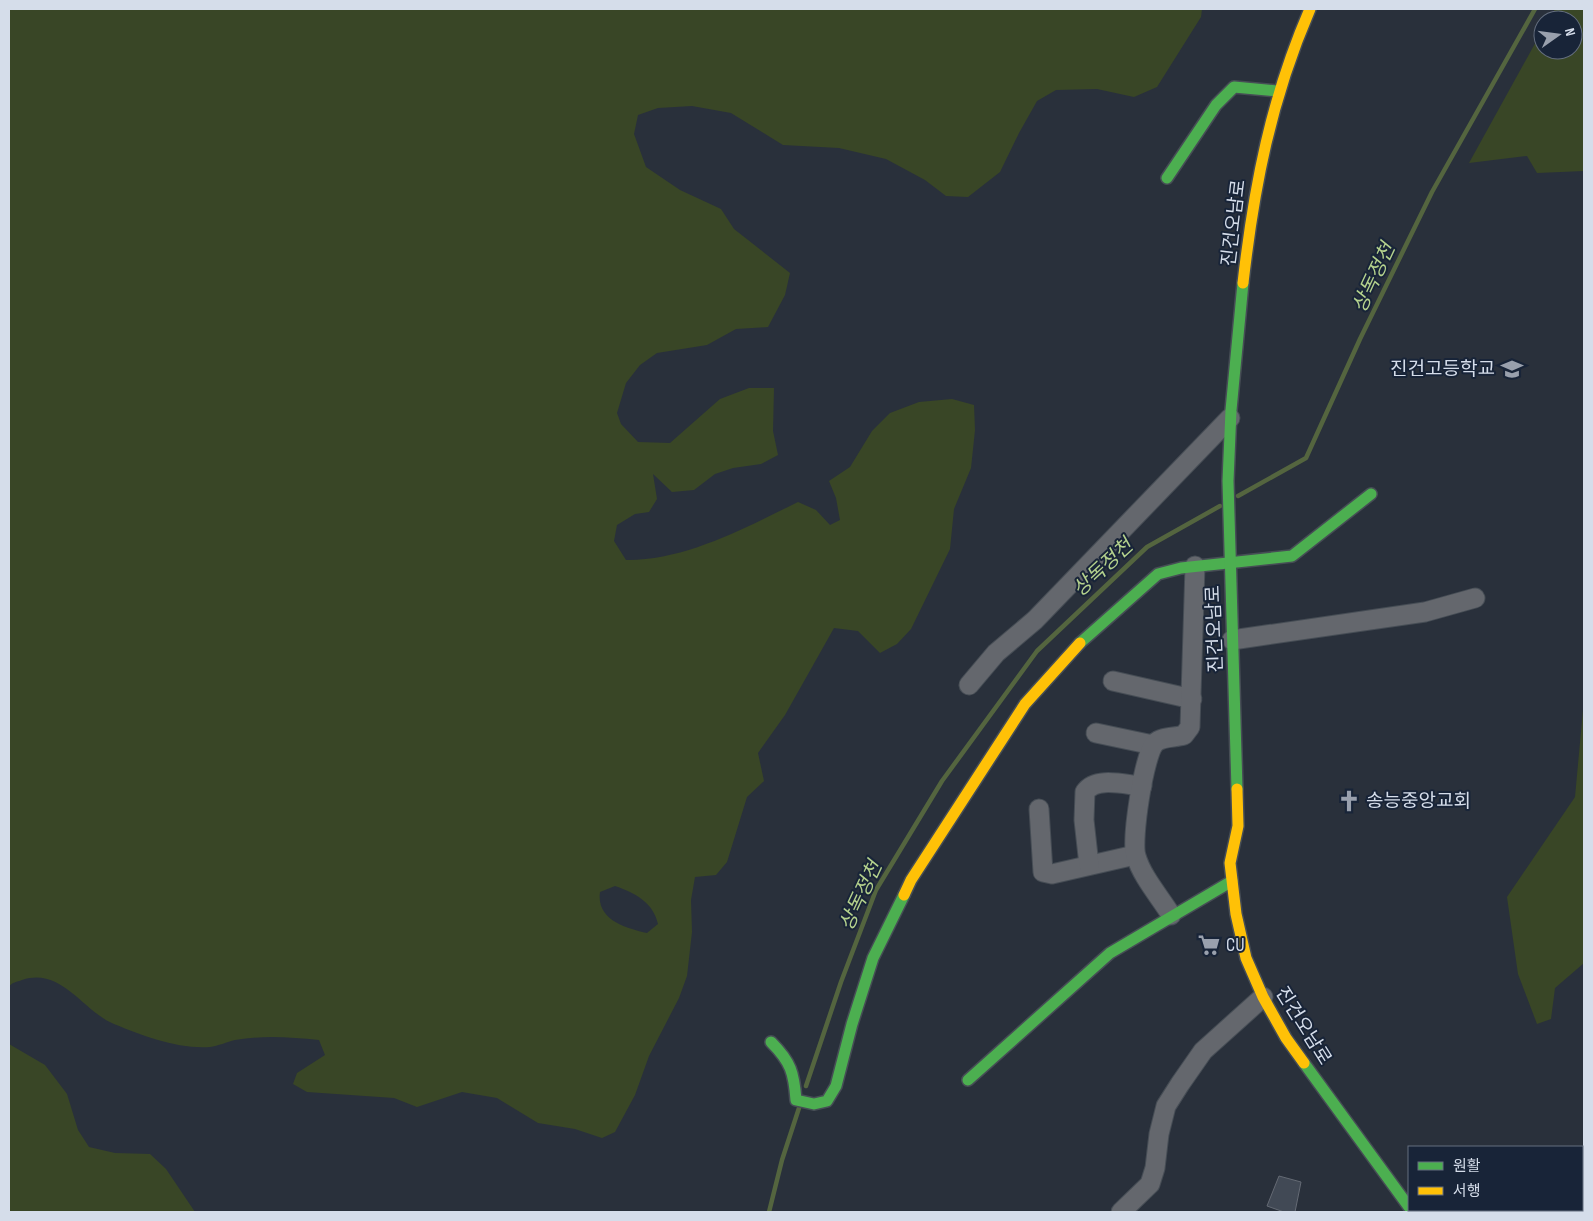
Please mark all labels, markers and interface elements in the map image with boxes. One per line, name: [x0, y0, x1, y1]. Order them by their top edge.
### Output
north arrow: [1533, 10, 1583, 60]
text: N: [1561, 26, 1579, 38]
street label: 진건오남로: [1217, 178, 1251, 268]
water label: 상독정천: [1348, 237, 1402, 316]
school or university icon: 진건고등학교: [1499, 356, 1525, 382]
place label: 진건고등학교: [1390, 358, 1495, 381]
water label: 상독정천: [1068, 532, 1140, 602]
street label: 진건오남로: [1202, 585, 1228, 673]
church icon: 송능중앙교회: [1336, 788, 1362, 814]
place label: 송능중앙교회: [1366, 790, 1471, 813]
water label: 상독정천: [835, 855, 889, 934]
supermarket icon: CU: [1196, 932, 1222, 958]
place label: CU: [1226, 934, 1245, 957]
street label: 진건오남로: [1270, 983, 1336, 1069]
legend: [1408, 1146, 1583, 1211]
text: 원활: [1453, 1157, 1481, 1176]
text: 서행: [1453, 1182, 1481, 1201]

